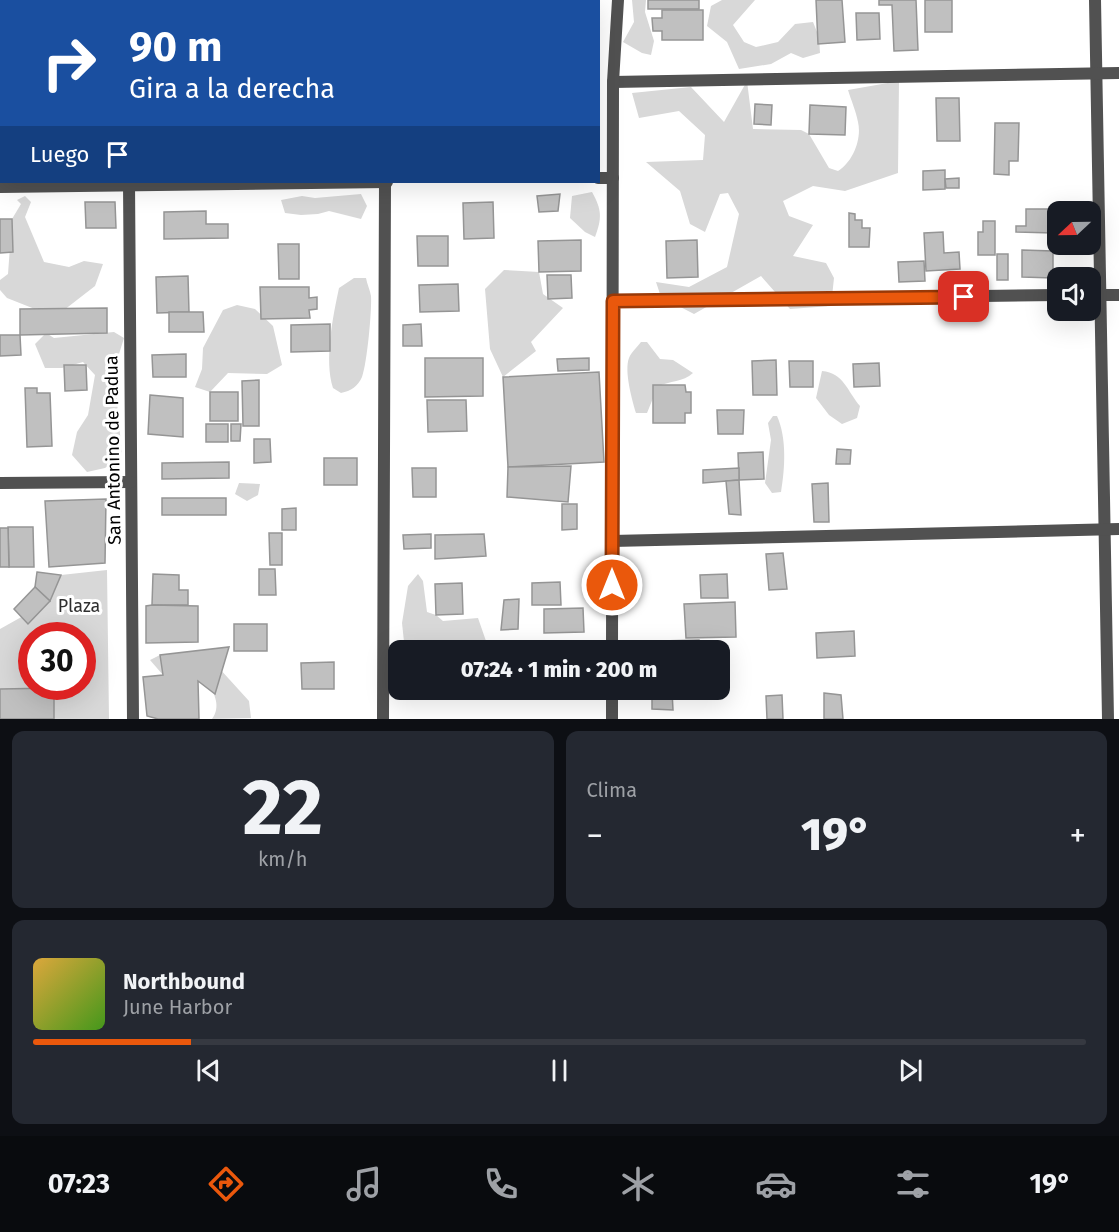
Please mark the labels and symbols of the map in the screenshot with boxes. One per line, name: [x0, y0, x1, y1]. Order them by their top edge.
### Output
north arrow: [1047, 201, 1101, 255]
pin: [938, 271, 989, 322]
street label: San Antonino de Padua: [100, 355, 126, 545]
position arrow: [580, 553, 644, 617]
park label: Plaza: [58, 595, 100, 617]
speed limit sign: 30: [18, 622, 96, 700]

